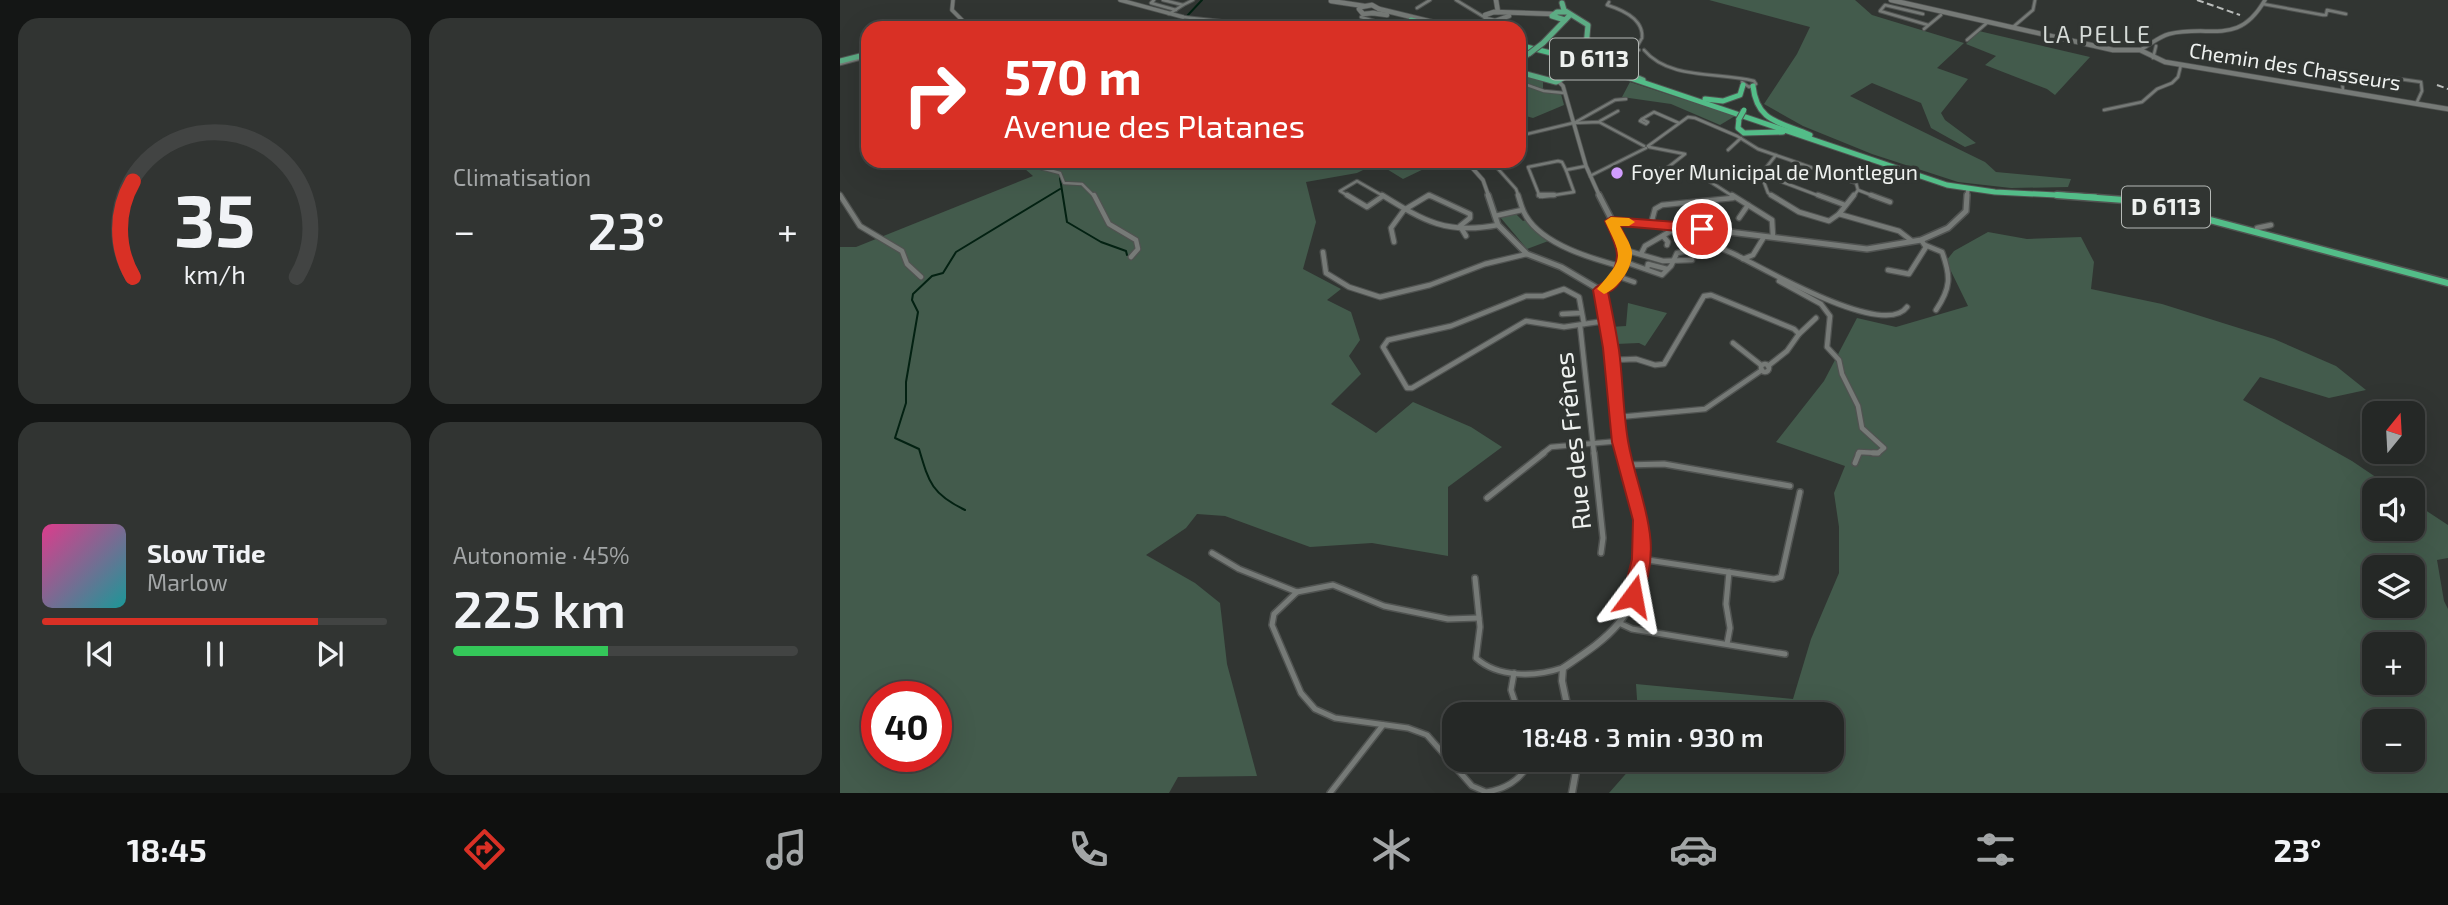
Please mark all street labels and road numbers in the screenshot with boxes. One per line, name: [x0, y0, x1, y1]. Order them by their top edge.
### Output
street label: Chemin des Chasseurs: [2188, 36, 2403, 95]
road number: D 6113: [1550, 38, 1638, 80]
road number: D 6113: [2122, 187, 2210, 228]
street label: Rue des Frênes: [1547, 351, 1596, 531]

